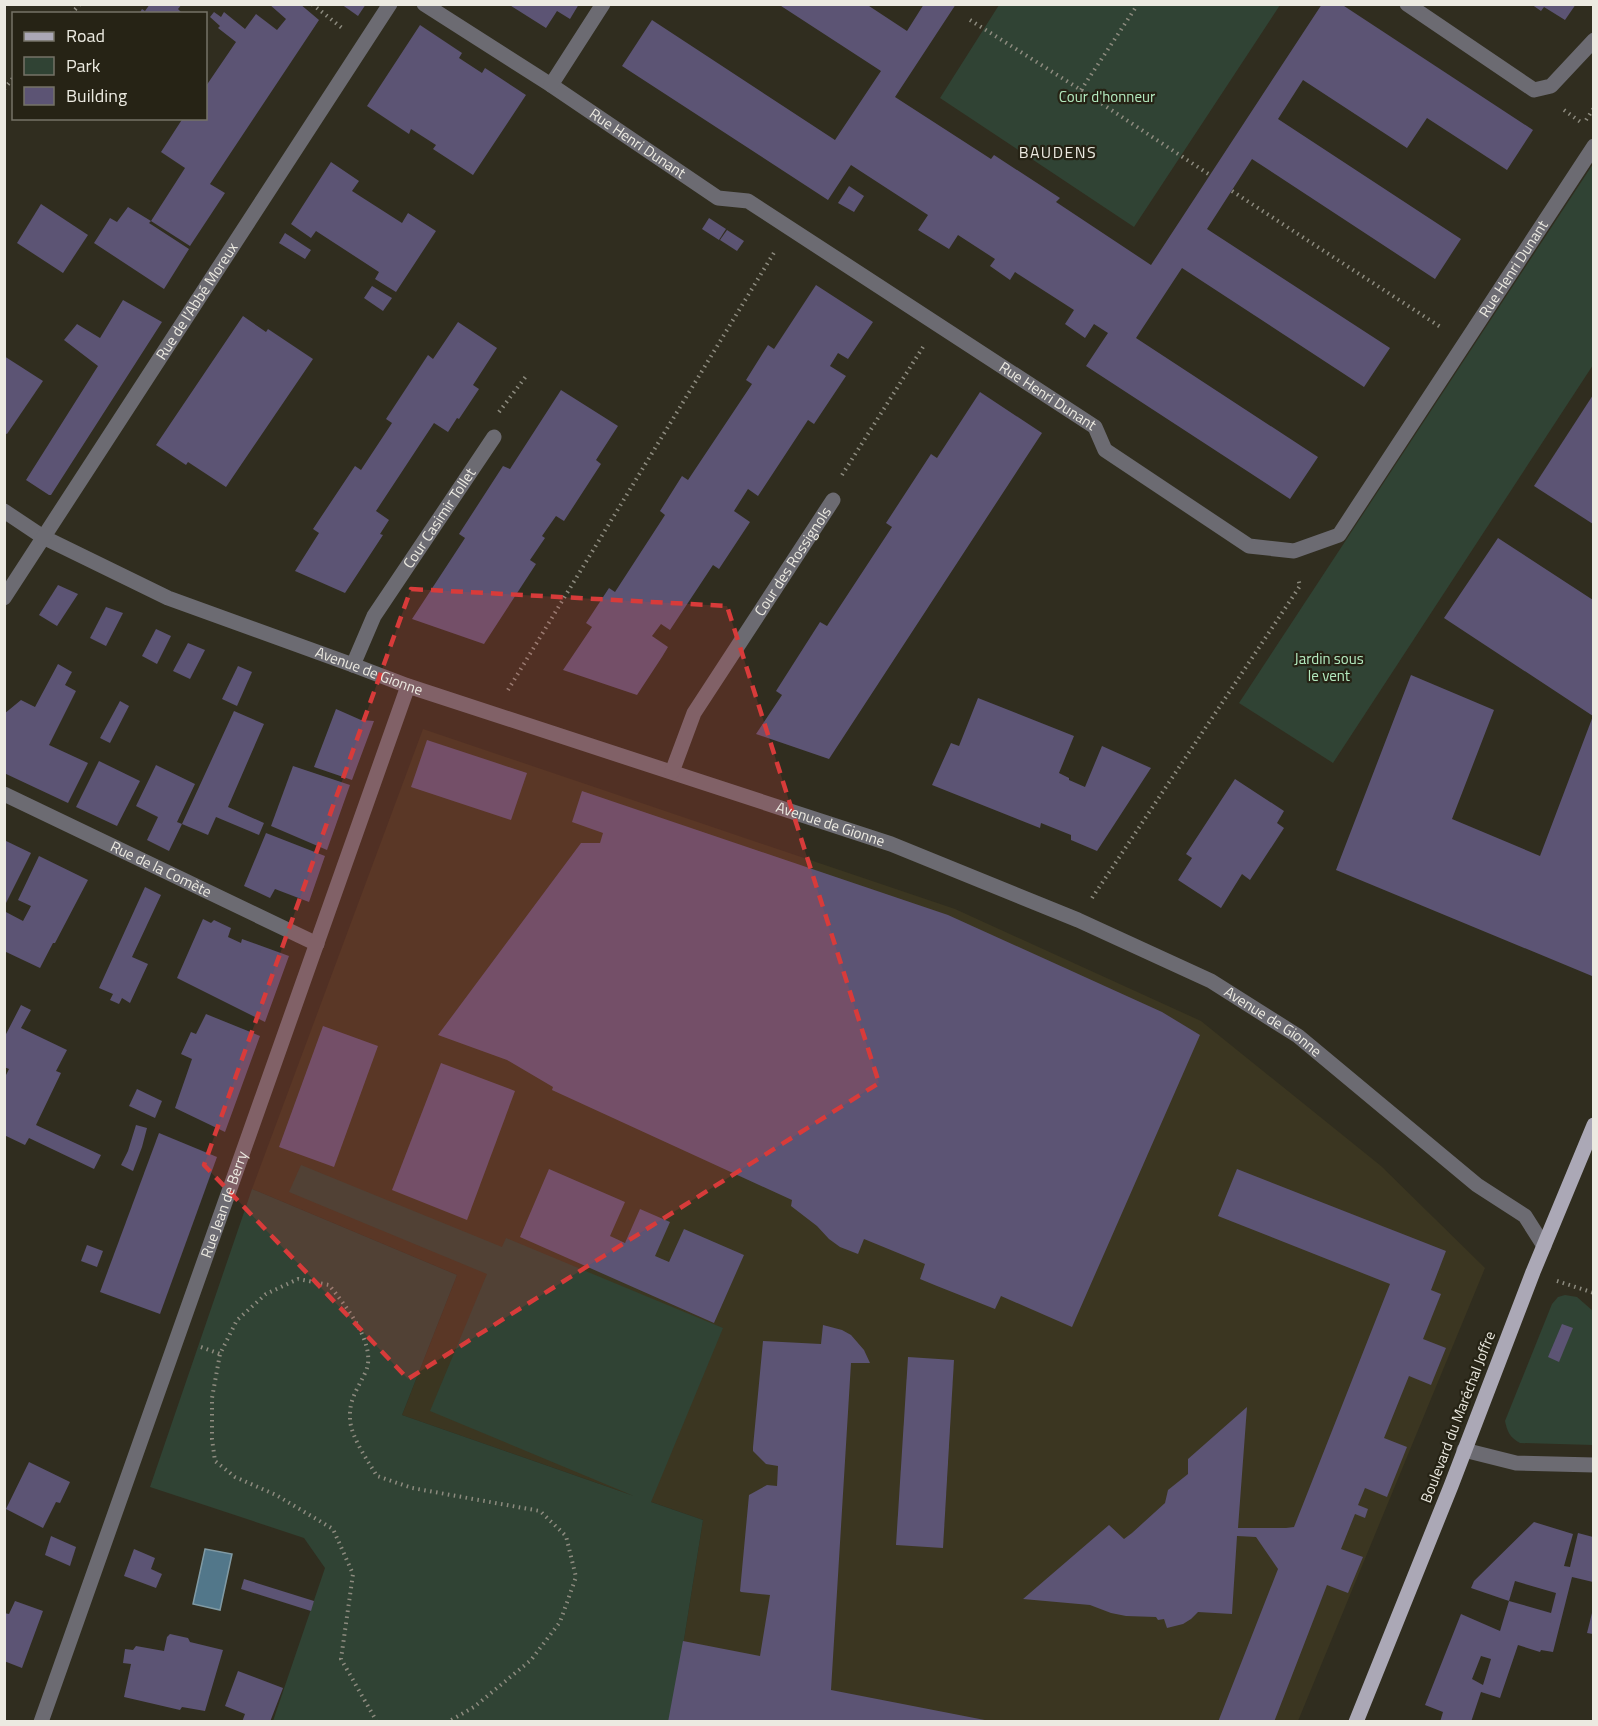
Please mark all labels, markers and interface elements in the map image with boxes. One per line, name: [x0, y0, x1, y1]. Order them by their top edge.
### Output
legend: [12, 12, 207, 120]
text: Road: [66, 22, 105, 49]
text: Park: [66, 52, 101, 79]
text: Building: [66, 82, 127, 109]
park label: Cour d'honneur: [1059, 85, 1155, 108]
street label: Rue Henri Dunant: [585, 102, 691, 184]
district label: BAUDENS: [1019, 140, 1097, 164]
street label: Rue Henri Dunant: [1473, 215, 1554, 322]
street label: Rue de l'Abbé Moreux: [150, 237, 243, 364]
street label: Rue Henri Dunant: [995, 356, 1102, 436]
street label: Cour Casimir Tollet: [397, 462, 482, 573]
street label: Cour des Rossignols: [748, 502, 837, 620]
street label: Avenue de Gionne: [312, 640, 426, 701]
park label: Jardin sous le vent: [1294, 647, 1364, 687]
street label: Avenue de Gionne: [773, 795, 888, 852]
street label: Rue de la Comète: [107, 835, 216, 903]
street label: Avenue de Gionne: [1220, 980, 1327, 1062]
street label: Rue Jean de Berry: [194, 1148, 253, 1261]
street label: Boulevard du Maréchal Joffre: [1414, 1328, 1501, 1506]

